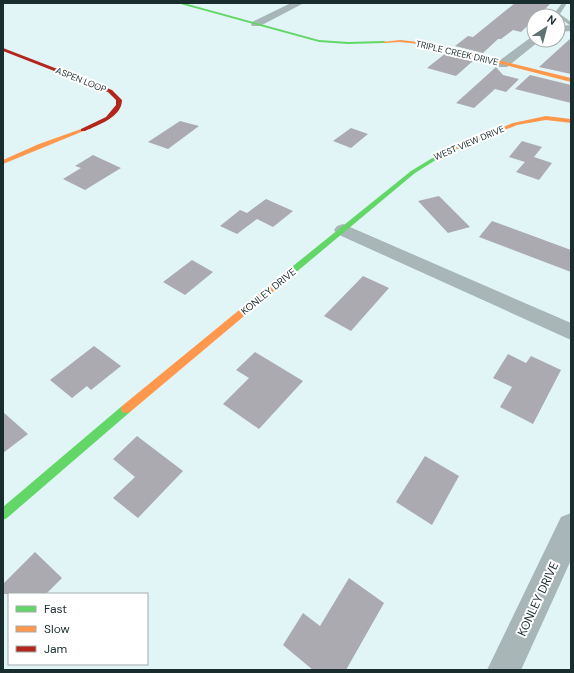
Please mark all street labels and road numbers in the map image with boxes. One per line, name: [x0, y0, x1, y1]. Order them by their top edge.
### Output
street label: TRIPLE CREEK DRIVE: [415, 38, 499, 68]
street label: ASPEN LOOP: [54, 64, 108, 96]
street label: WEST VIEW DRIVE: [432, 123, 506, 163]
street label: KONLEY DRIVE: [238, 265, 299, 318]
street label: KONLEY DRIVE: [514, 559, 562, 639]

